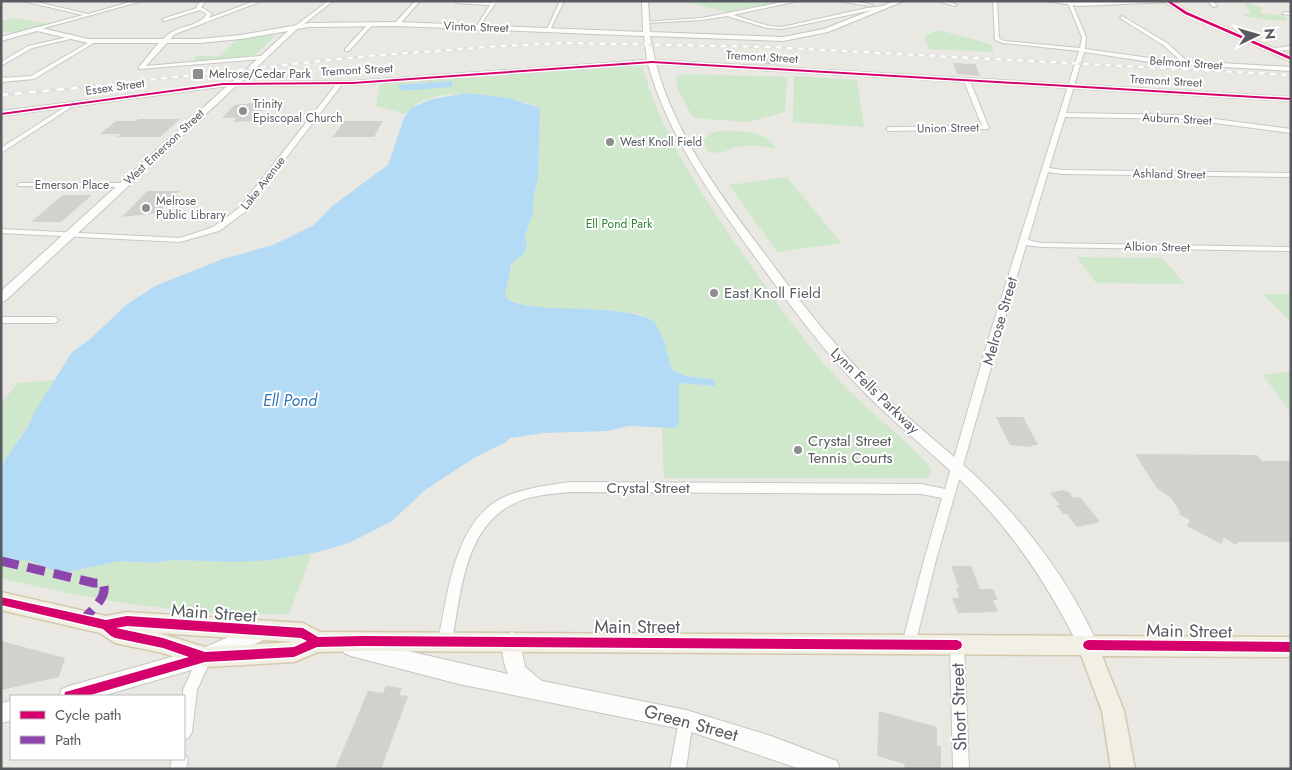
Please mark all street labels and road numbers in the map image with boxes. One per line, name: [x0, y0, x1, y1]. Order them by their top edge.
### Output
street label: Vinton Street: [443, 17, 509, 37]
street label: Tremont Street: [726, 46, 799, 68]
street label: Belmont Street: [1149, 51, 1223, 75]
street label: Tremont Street: [321, 59, 394, 81]
street label: Tremont Street: [1130, 70, 1203, 92]
street label: Essex Street: [84, 74, 146, 100]
street label: West Emerson Street: [120, 105, 208, 189]
street label: Auburn Street: [1142, 108, 1212, 130]
street label: Union Street: [917, 118, 979, 138]
street label: Lake Avenue: [236, 152, 290, 214]
street label: Ashland Street: [1132, 164, 1206, 184]
street label: Emerson Place: [35, 176, 109, 194]
street label: Albion Street: [1124, 237, 1190, 257]
street label: Melrose Street: [977, 274, 1023, 368]
street label: Lynn Fells Parkway: [826, 343, 925, 439]
street label: Crystal Street: [606, 477, 690, 499]
street label: Main Street: [170, 597, 258, 629]
street label: Main Street: [594, 614, 681, 640]
street label: Main Street: [1146, 617, 1233, 645]
street label: Short Street: [944, 662, 974, 751]
street label: Green Street: [641, 698, 741, 748]

